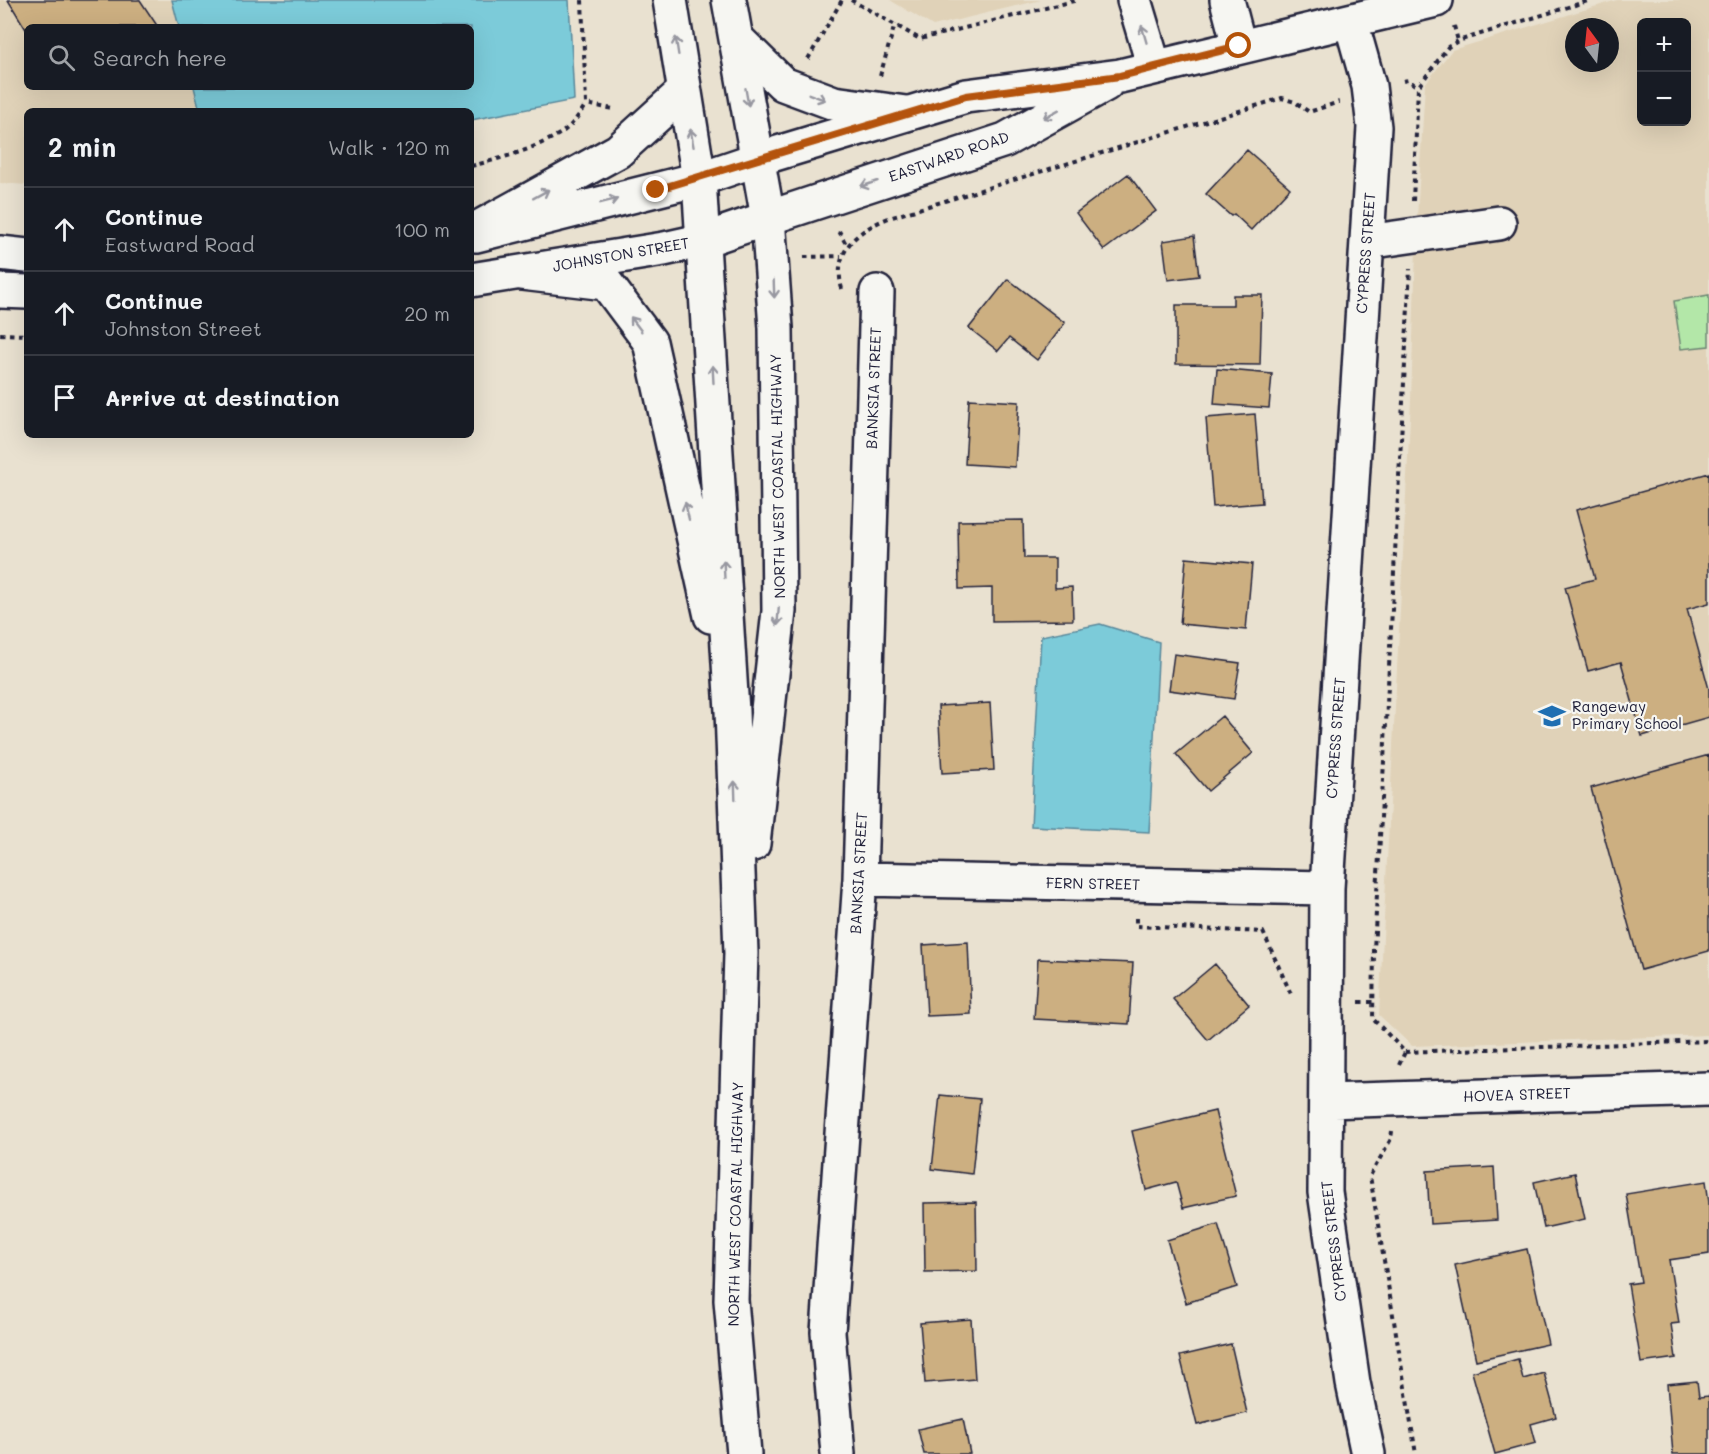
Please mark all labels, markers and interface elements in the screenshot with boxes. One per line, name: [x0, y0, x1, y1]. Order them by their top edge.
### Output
north arrow: [1565, 18, 1619, 72]
map controls: [1637, 18, 1691, 126]
button: +: [1637, 18, 1691, 72]
search box: [24, 24, 474, 90]
one-way arrow: [1138, 25, 1149, 44]
route start: [1225, 32, 1251, 58]
one-way arrow: [671, 36, 682, 56]
icon: search: [45, 41, 78, 74]
text: Search here: [93, 43, 227, 72]
button: −: [1637, 72, 1691, 126]
one-way arrow: [742, 86, 753, 106]
one-way arrow: [807, 92, 826, 103]
one-way arrow: [1043, 108, 1060, 120]
street label: EASTWARD ROAD: [886, 126, 1012, 186]
one-way arrow: [687, 129, 698, 149]
text: 2 min: [48, 130, 116, 164]
text: Walk · 120 m: [328, 134, 450, 160]
route end: [642, 176, 668, 202]
one-way arrow: [860, 179, 879, 190]
one-way arrow: [531, 188, 549, 199]
street label: CYPRESS STREET: [1351, 192, 1379, 314]
one-way arrow: [599, 195, 618, 207]
text: Continue: [105, 202, 203, 231]
icon: ahead: [48, 213, 81, 246]
text: 100 m: [394, 216, 450, 242]
text: Eastward Road: [105, 231, 254, 257]
street label: JOHNSTON STREET: [551, 232, 691, 276]
one-way arrow: [768, 279, 780, 299]
text: Continue: [105, 286, 203, 315]
icon: ahead: [48, 297, 81, 330]
text: 20 m: [404, 300, 450, 326]
text: Johnston Street: [105, 315, 262, 341]
one-way arrow: [630, 317, 643, 333]
street label: BANKSIA STREET: [861, 327, 885, 449]
street label: NORTH WEST COASTAL HIGHWAY: [765, 353, 789, 599]
one-way arrow: [707, 365, 718, 385]
icon: arrive: [48, 381, 81, 414]
text: Arrive at destination: [105, 383, 340, 412]
one-way arrow: [681, 501, 692, 521]
one-way arrow: [718, 560, 729, 580]
one-way arrow: [773, 607, 784, 627]
street label: CYPRESS STREET: [1321, 677, 1349, 799]
place label: Rangeway Primary School: [1572, 696, 1682, 733]
school or university icon: Rangeway Primary School: [1537, 701, 1567, 731]
one-way arrow: [729, 780, 740, 800]
street label: BANKSIA STREET: [845, 811, 871, 934]
street label: FERN STREET: [1046, 872, 1140, 894]
street label: NORTH WEST COASTAL HIGHWAY: [723, 1081, 747, 1327]
street label: HOVEA STREET: [1463, 1082, 1571, 1106]
street label: CYPRESS STREET: [1316, 1180, 1350, 1303]

